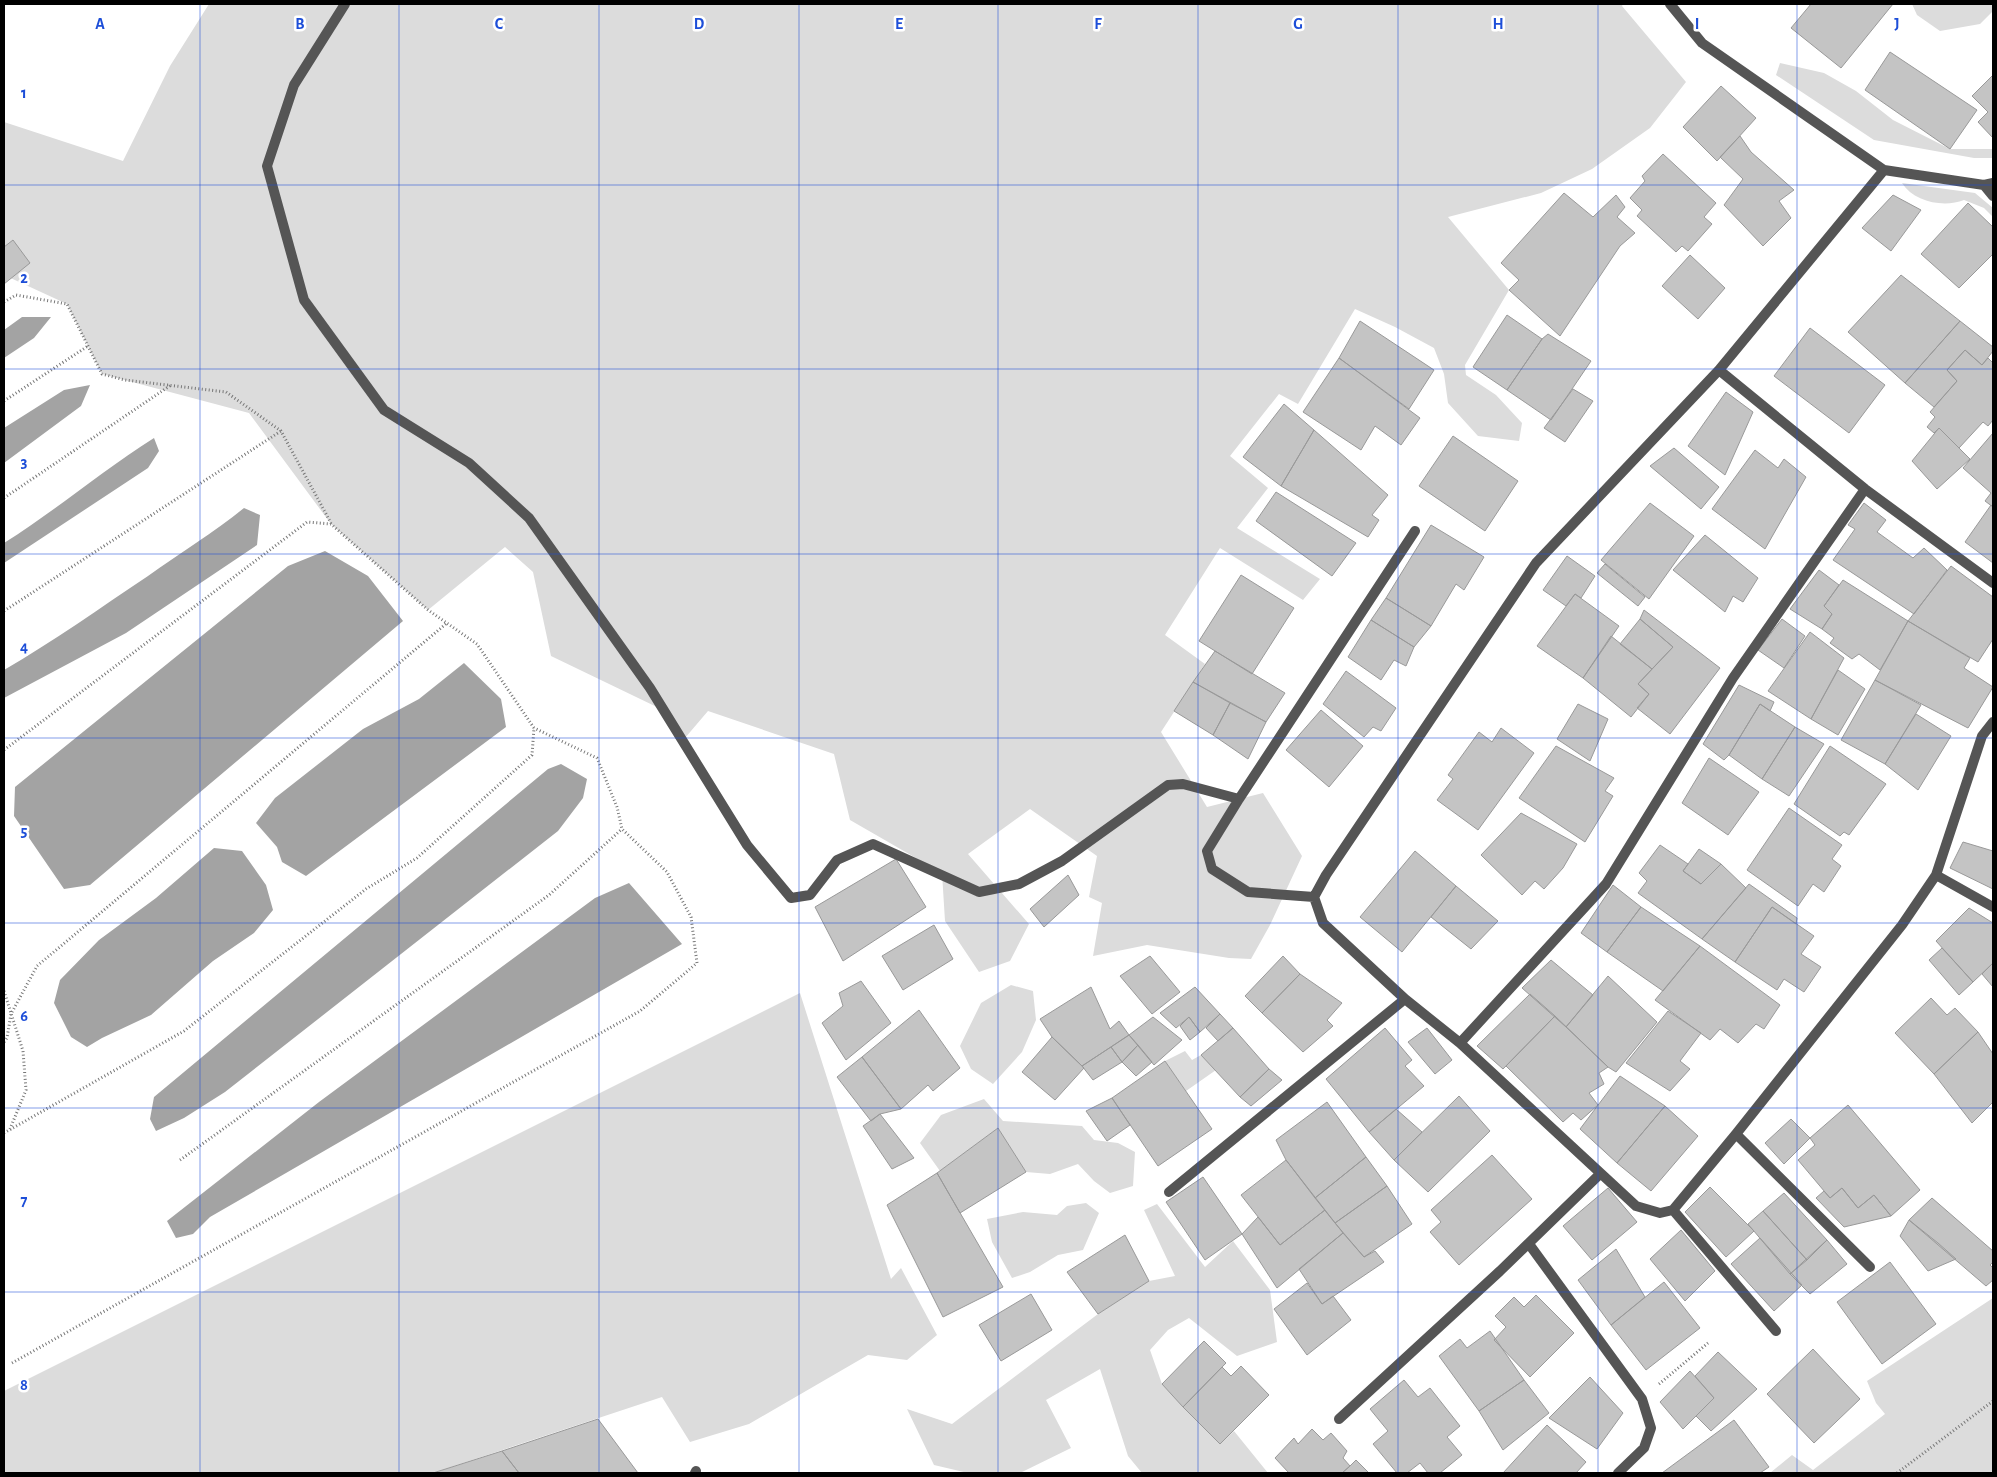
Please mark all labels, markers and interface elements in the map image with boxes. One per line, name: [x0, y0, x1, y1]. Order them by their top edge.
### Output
text: A: [95, 16, 105, 32]
text: B: [295, 16, 305, 32]
text: C: [495, 16, 504, 32]
text: D: [694, 16, 705, 32]
text: E: [895, 16, 903, 32]
text: F: [1094, 16, 1102, 32]
text: G: [1293, 16, 1303, 32]
text: H: [1492, 16, 1504, 32]
text: I: [1695, 16, 1699, 32]
text: J: [1894, 16, 1900, 32]
text: 1: [21, 85, 27, 101]
text: 2: [20, 270, 28, 286]
text: 3: [21, 454, 28, 470]
text: 4: [20, 639, 28, 655]
text: 5: [21, 823, 28, 839]
text: 6: [20, 1008, 28, 1024]
text: 7: [21, 1193, 28, 1209]
text: 8: [20, 1377, 28, 1393]

